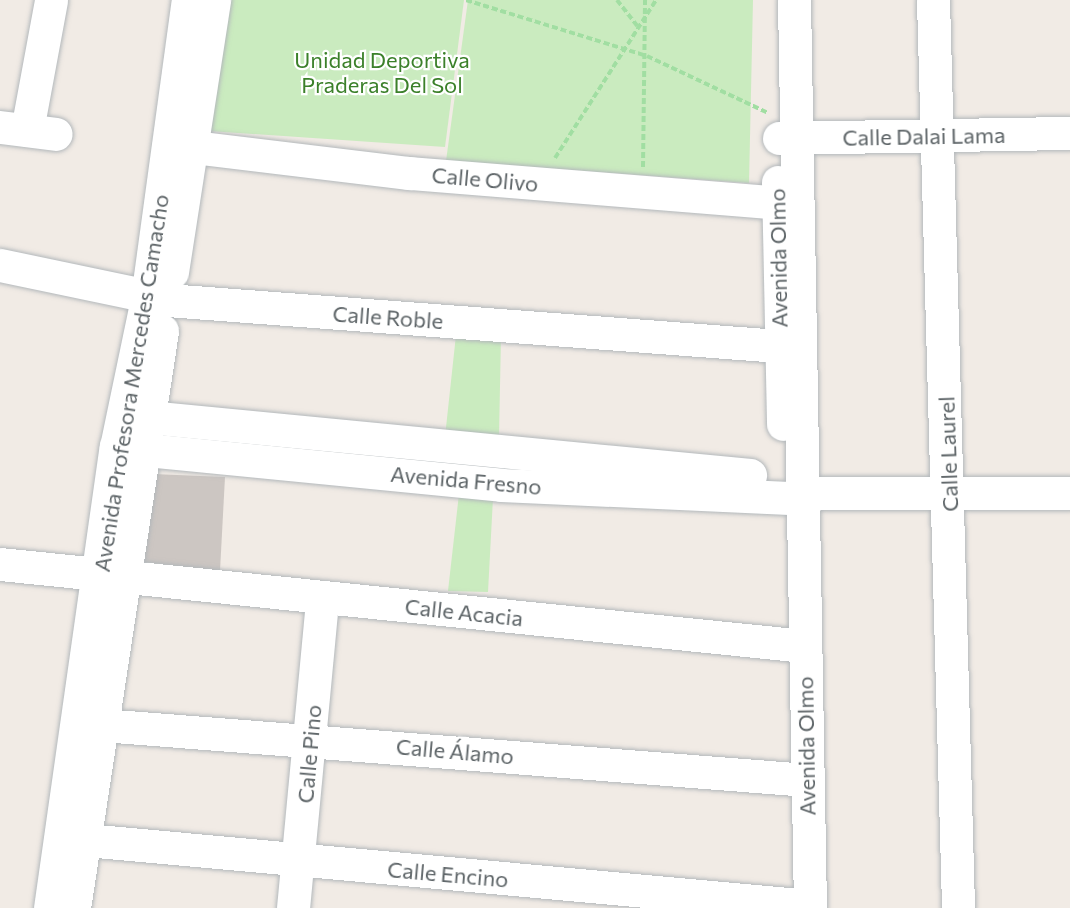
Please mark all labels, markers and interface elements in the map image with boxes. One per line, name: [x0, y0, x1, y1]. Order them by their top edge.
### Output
park label: Unidad Deportiva Praderas Del Sol: [294, 46, 470, 98]
street label: Calle Dalai Lama: [842, 121, 1006, 151]
street label: Calle Olivo: [431, 161, 539, 197]
street label: Avenida Olmo: [764, 188, 792, 328]
street label: Avenida Profesora Mercedes Camacho: [88, 192, 174, 574]
street label: Calle Roble: [332, 300, 444, 334]
street label: Calle Laurel: [933, 396, 963, 512]
street label: Avenida Fresno: [389, 460, 543, 500]
street label: Calle Acacia: [404, 593, 524, 631]
street label: Avenida Olmo: [792, 676, 820, 816]
street label: Calle Pino: [292, 704, 326, 804]
street label: Calle Álamo: [395, 733, 515, 769]
street label: Calle Encino: [386, 856, 510, 892]

